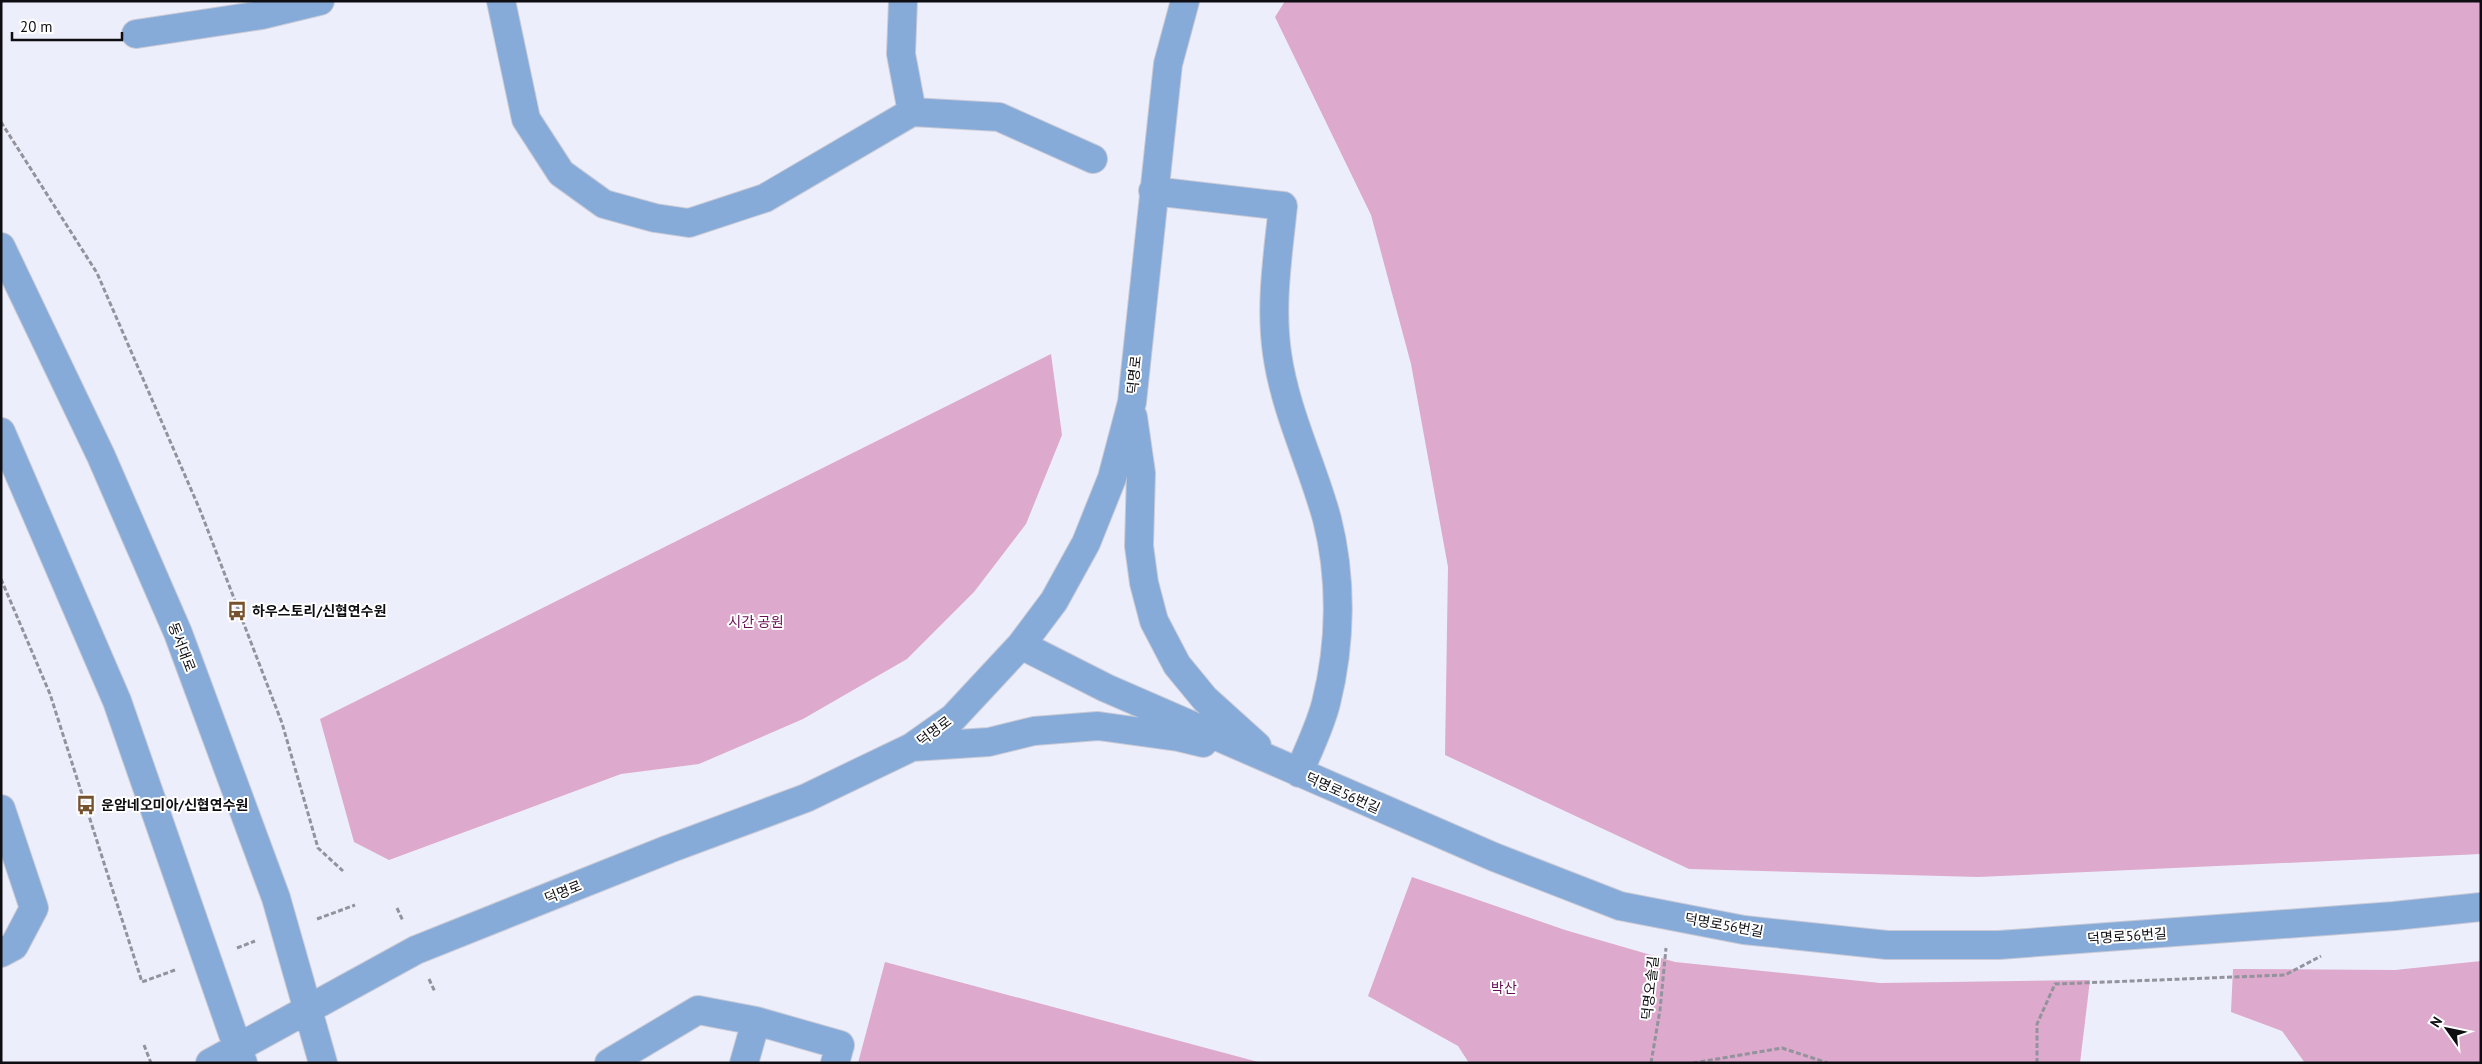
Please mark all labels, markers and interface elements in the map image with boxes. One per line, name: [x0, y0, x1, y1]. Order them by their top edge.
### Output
scale bar: [12, 10, 122, 42]
text: 20 m: [20, 17, 53, 36]
street label: 덕명로: [1123, 355, 1145, 395]
bus stop icon: 하우스토리/신협연수원: [226, 600, 248, 622]
place label: 하우스토리/신협연수원: [252, 602, 387, 620]
park label: 시간 공원: [728, 613, 784, 631]
street label: 동서대로: [164, 620, 200, 674]
street label: 덕명로: [913, 712, 955, 750]
street label: 덕명로56번길: [1303, 769, 1383, 817]
bus stop icon: 운암네오미아/신협연수원: [75, 794, 97, 816]
place label: 운암네오미아/신협연수원: [101, 796, 248, 814]
street label: 덕명로: [542, 876, 584, 908]
street label: 덕명로56번길: [1683, 909, 1765, 941]
street label: 덕명로56번길: [2087, 924, 2167, 948]
street label: 덕명오솔길: [1638, 955, 1662, 1021]
park label: 박산: [1491, 979, 1517, 997]
north arrow: [2422, 1004, 2472, 1054]
text: N: [2426, 1013, 2446, 1031]

